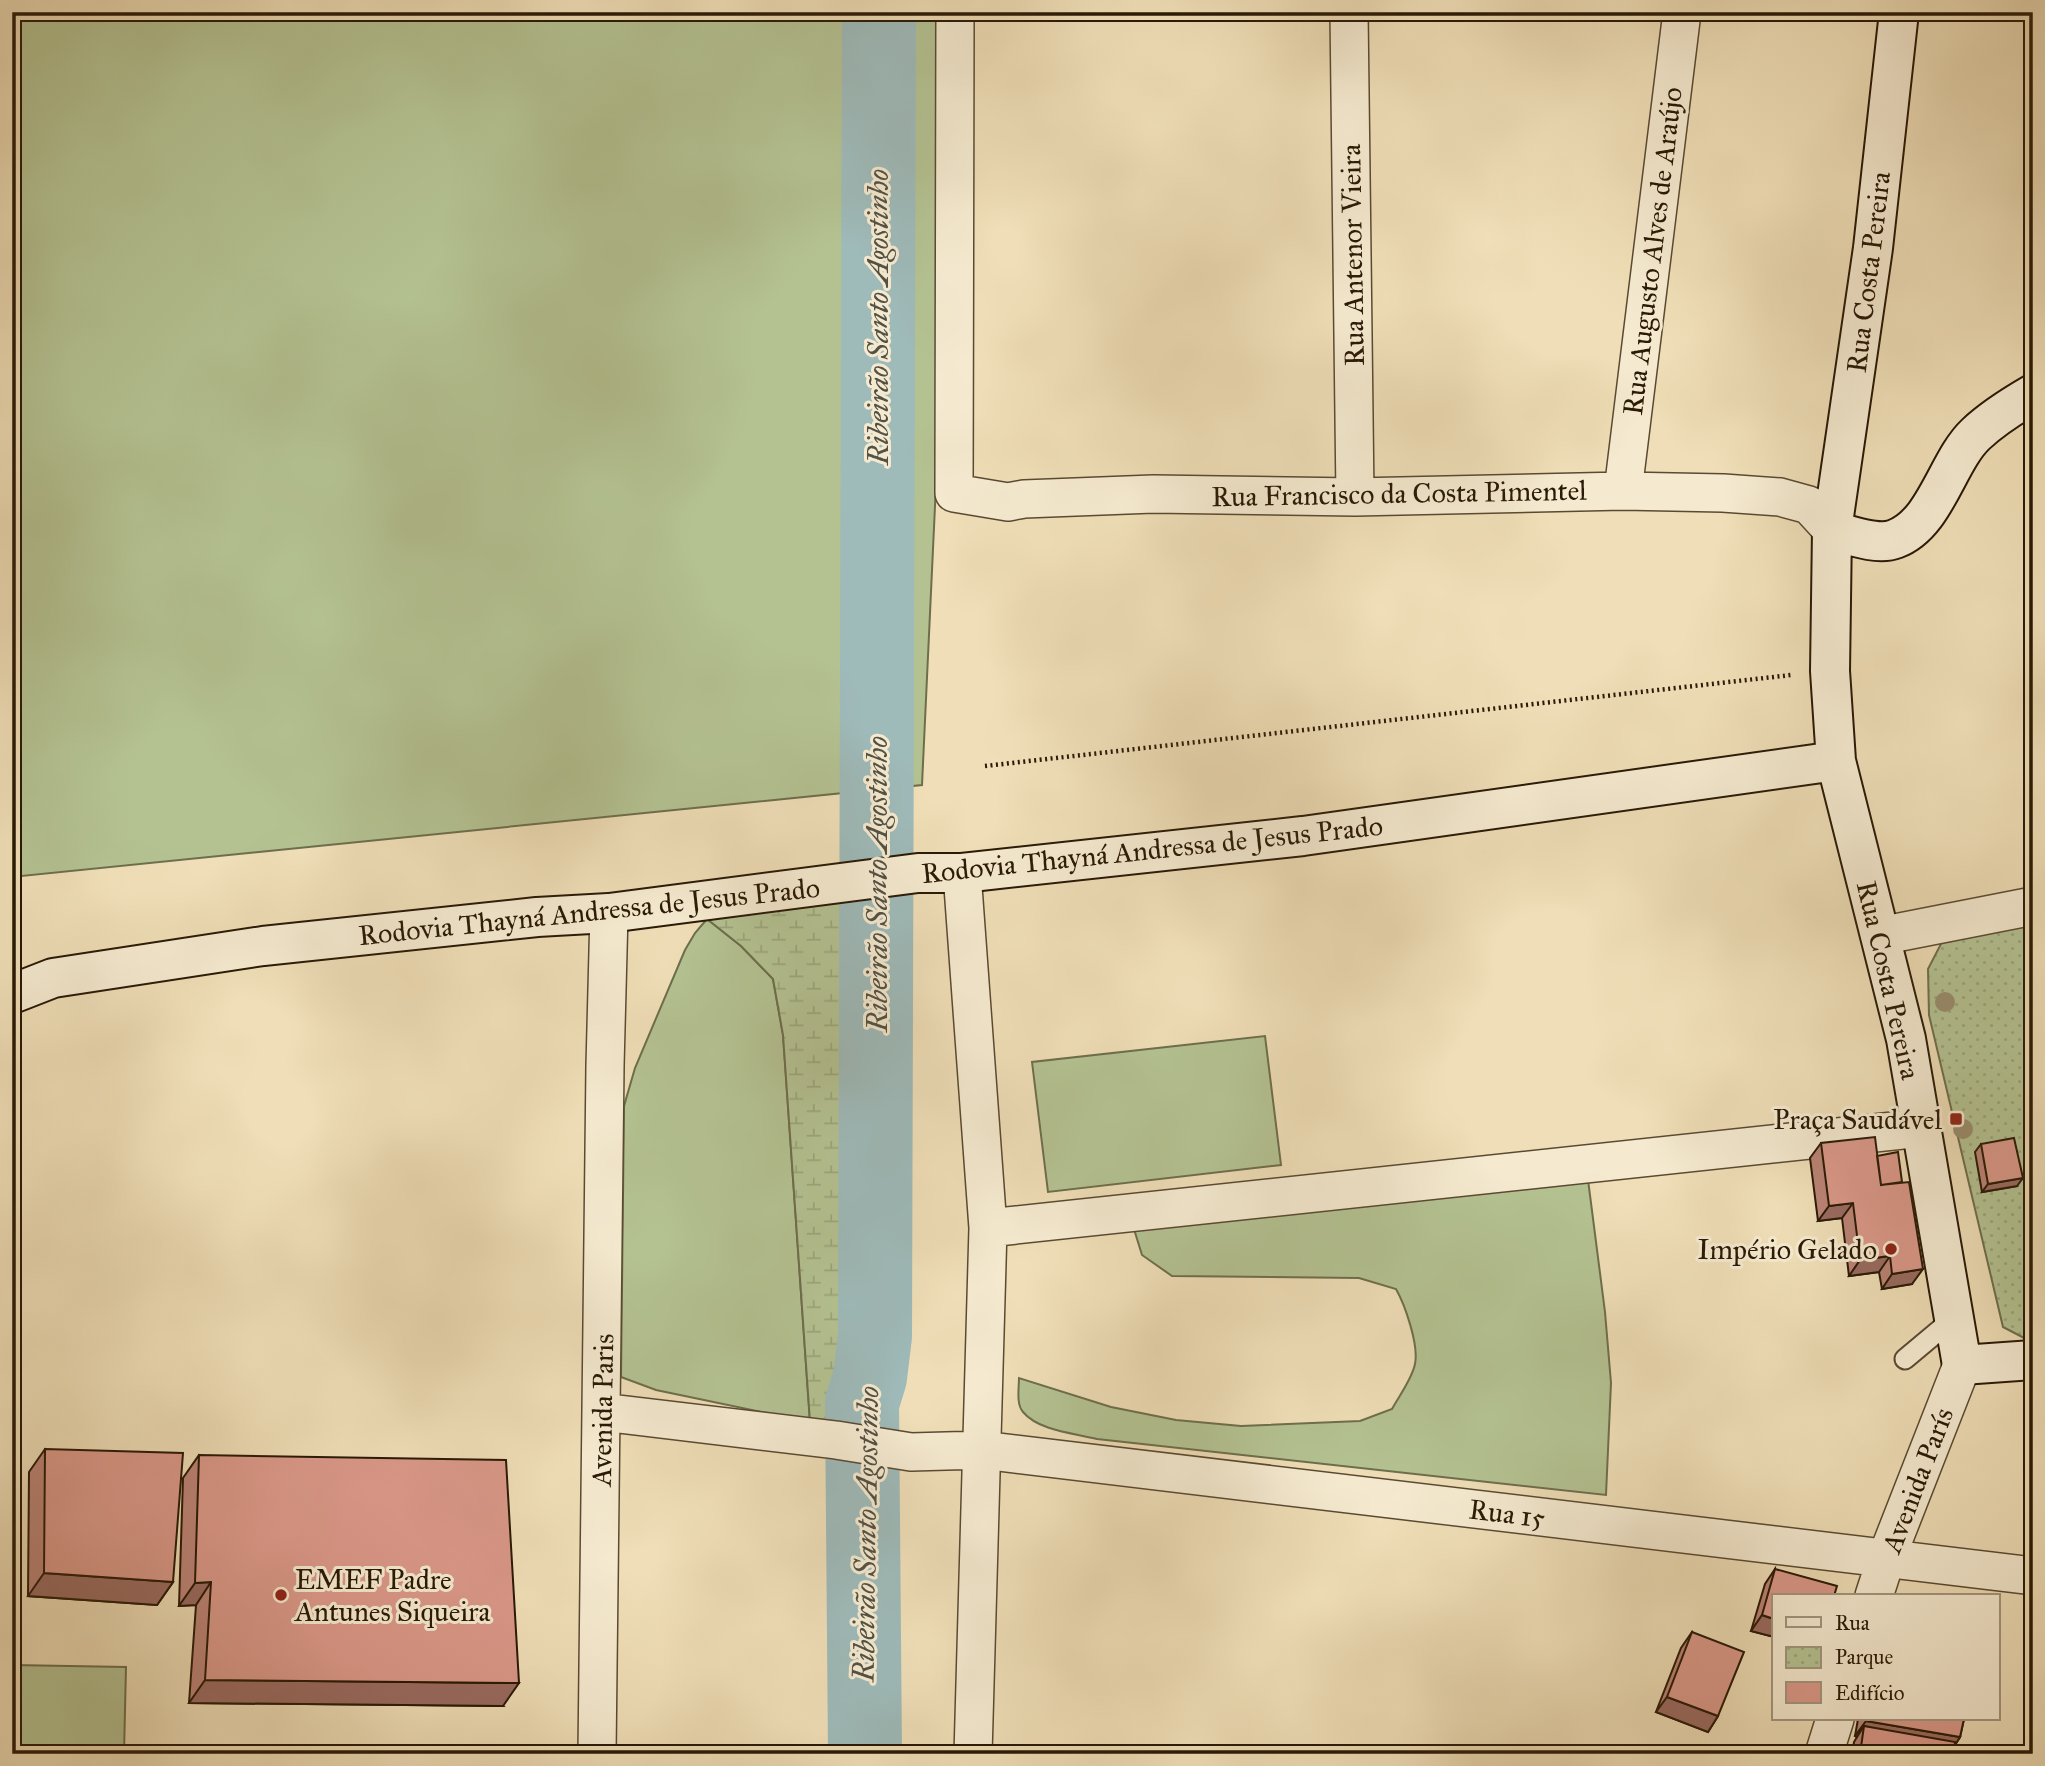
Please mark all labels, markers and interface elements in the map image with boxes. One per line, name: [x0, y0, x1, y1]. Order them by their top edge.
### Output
street label: Rua Augusto Alves de Araújo: [1615, 85, 1690, 417]
street label: Rua Antenor Vieira: [1333, 143, 1372, 366]
water label: Ribeirão Santo Agostinho: [860, 169, 896, 466]
street label: Rua Costa Pereira: [1839, 169, 1898, 375]
street label: Rua Francisco da Costa Pimentel: [1211, 473, 1587, 514]
water label: Ribeirão Santo Agostinho: [859, 736, 895, 1033]
street label: Rodovia Thayná Andressa de Jesus Prado: [920, 808, 1385, 891]
street label: Rodovia Thayná Andressa de Jesus Prado: [357, 870, 822, 953]
street label: Rua Costa Pereira: [1849, 877, 1928, 1083]
place label: Praça Saudável: [1773, 1102, 1942, 1137]
marker: Praça Saudável: [1948, 1111, 1964, 1127]
place label: Império Gelado: [1697, 1232, 1877, 1267]
marker: Império Gelado: [1883, 1241, 1899, 1257]
street label: Avenida Paris: [584, 1333, 621, 1488]
water label: Ribeirão Santo Agostinho: [845, 1386, 887, 1683]
street label: Avenida París: [1873, 1403, 1961, 1559]
street label: Rua 15: [1467, 1491, 1547, 1536]
place label: EMEF Padre Antunes Siqueira: [294, 1562, 491, 1629]
marker: EMEF Padre Antunes Siqueira: [273, 1587, 289, 1603]
legend: [1772, 1594, 2000, 1720]
text: Rua: [1835, 1610, 1870, 1636]
text: Parque: [1835, 1644, 1894, 1670]
text: Edifício: [1835, 1680, 1905, 1706]

